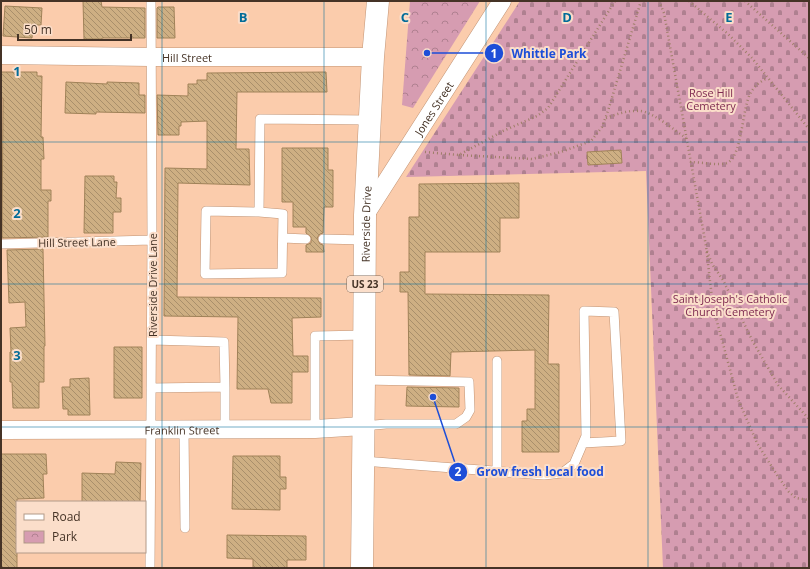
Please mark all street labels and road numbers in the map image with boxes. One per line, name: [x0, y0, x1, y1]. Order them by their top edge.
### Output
street label: Hill Street: [162, 50, 212, 65]
street label: Jones Street: [410, 78, 456, 139]
street label: Riverside Drive: [357, 185, 374, 262]
street label: Riverside Drive Lane: [145, 233, 160, 337]
street label: Hill Street Lane: [38, 234, 116, 250]
road number: US 23: [347, 276, 383, 292]
street label: Franklin Street: [145, 422, 219, 437]

